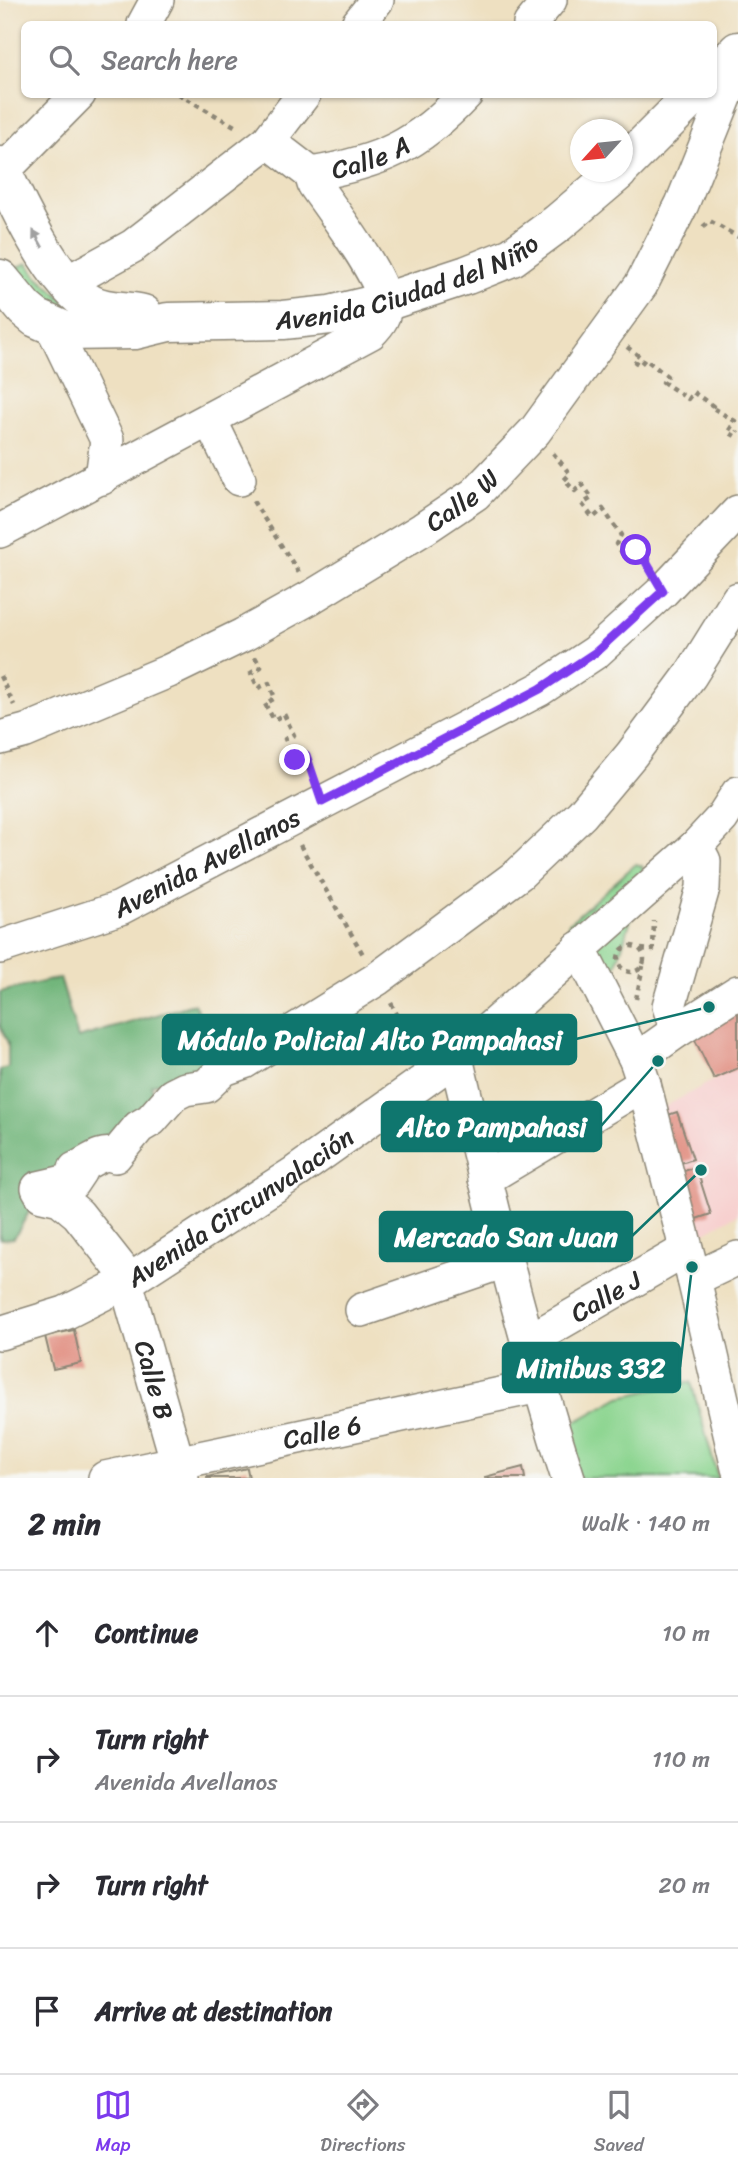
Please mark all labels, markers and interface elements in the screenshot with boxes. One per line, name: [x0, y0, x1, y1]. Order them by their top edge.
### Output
search box: [21, 21, 717, 98]
text: Search here: [101, 37, 238, 83]
icon: search: [45, 41, 83, 79]
north arrow: [570, 119, 633, 182]
street label: Calle A: [327, 123, 419, 193]
street label: Avenida Ciudad del Niño: [272, 221, 549, 344]
one-way arrow: [32, 229, 44, 248]
street label: Calle W: [415, 457, 512, 544]
route start: [620, 534, 651, 565]
route end: [279, 744, 310, 775]
street label: Avenida Avellanos: [104, 795, 309, 931]
callout: Módulo Policial Alto Pampahasi: [163, 1015, 576, 1064]
text: Módulo Policial Alto Pampahasi: [177, 1015, 564, 1064]
callout: Alto Pampahasi: [382, 1102, 601, 1151]
text: Alto Pampahasi: [396, 1102, 588, 1151]
street label: Avenida Circunvalación: [116, 1115, 364, 1300]
callout: Mercado San Juan: [380, 1212, 632, 1261]
text: Mercado San Juan: [393, 1212, 619, 1261]
street label: Calle J: [561, 1257, 651, 1335]
street label: Calle B: [121, 1335, 187, 1425]
callout: Minibus 332: [503, 1343, 680, 1392]
text: Minibus 332: [515, 1343, 666, 1392]
street label: Calle 6: [279, 1401, 366, 1463]
text: 2 min: [28, 1497, 101, 1551]
text: Walk · 140 m: [581, 1503, 710, 1544]
text: Continue: [95, 1610, 198, 1656]
text: 10 m: [662, 1613, 710, 1654]
icon: ahead: [28, 1614, 66, 1652]
text: Turn right: [95, 1716, 208, 1762]
text: 110 m: [652, 1739, 710, 1780]
icon: right: [28, 1740, 66, 1778]
text: Avenida Avellanos: [95, 1762, 278, 1803]
text: Turn right: [95, 1862, 208, 1908]
text: 20 m: [659, 1865, 710, 1906]
icon: right: [28, 1866, 66, 1904]
text: Arrive at destination: [95, 1988, 332, 2034]
icon: arrive: [28, 1992, 66, 2030]
tab: Map: [94, 2086, 132, 2161]
tab: Directions: [320, 2086, 406, 2161]
tab: Saved: [594, 2086, 644, 2161]

